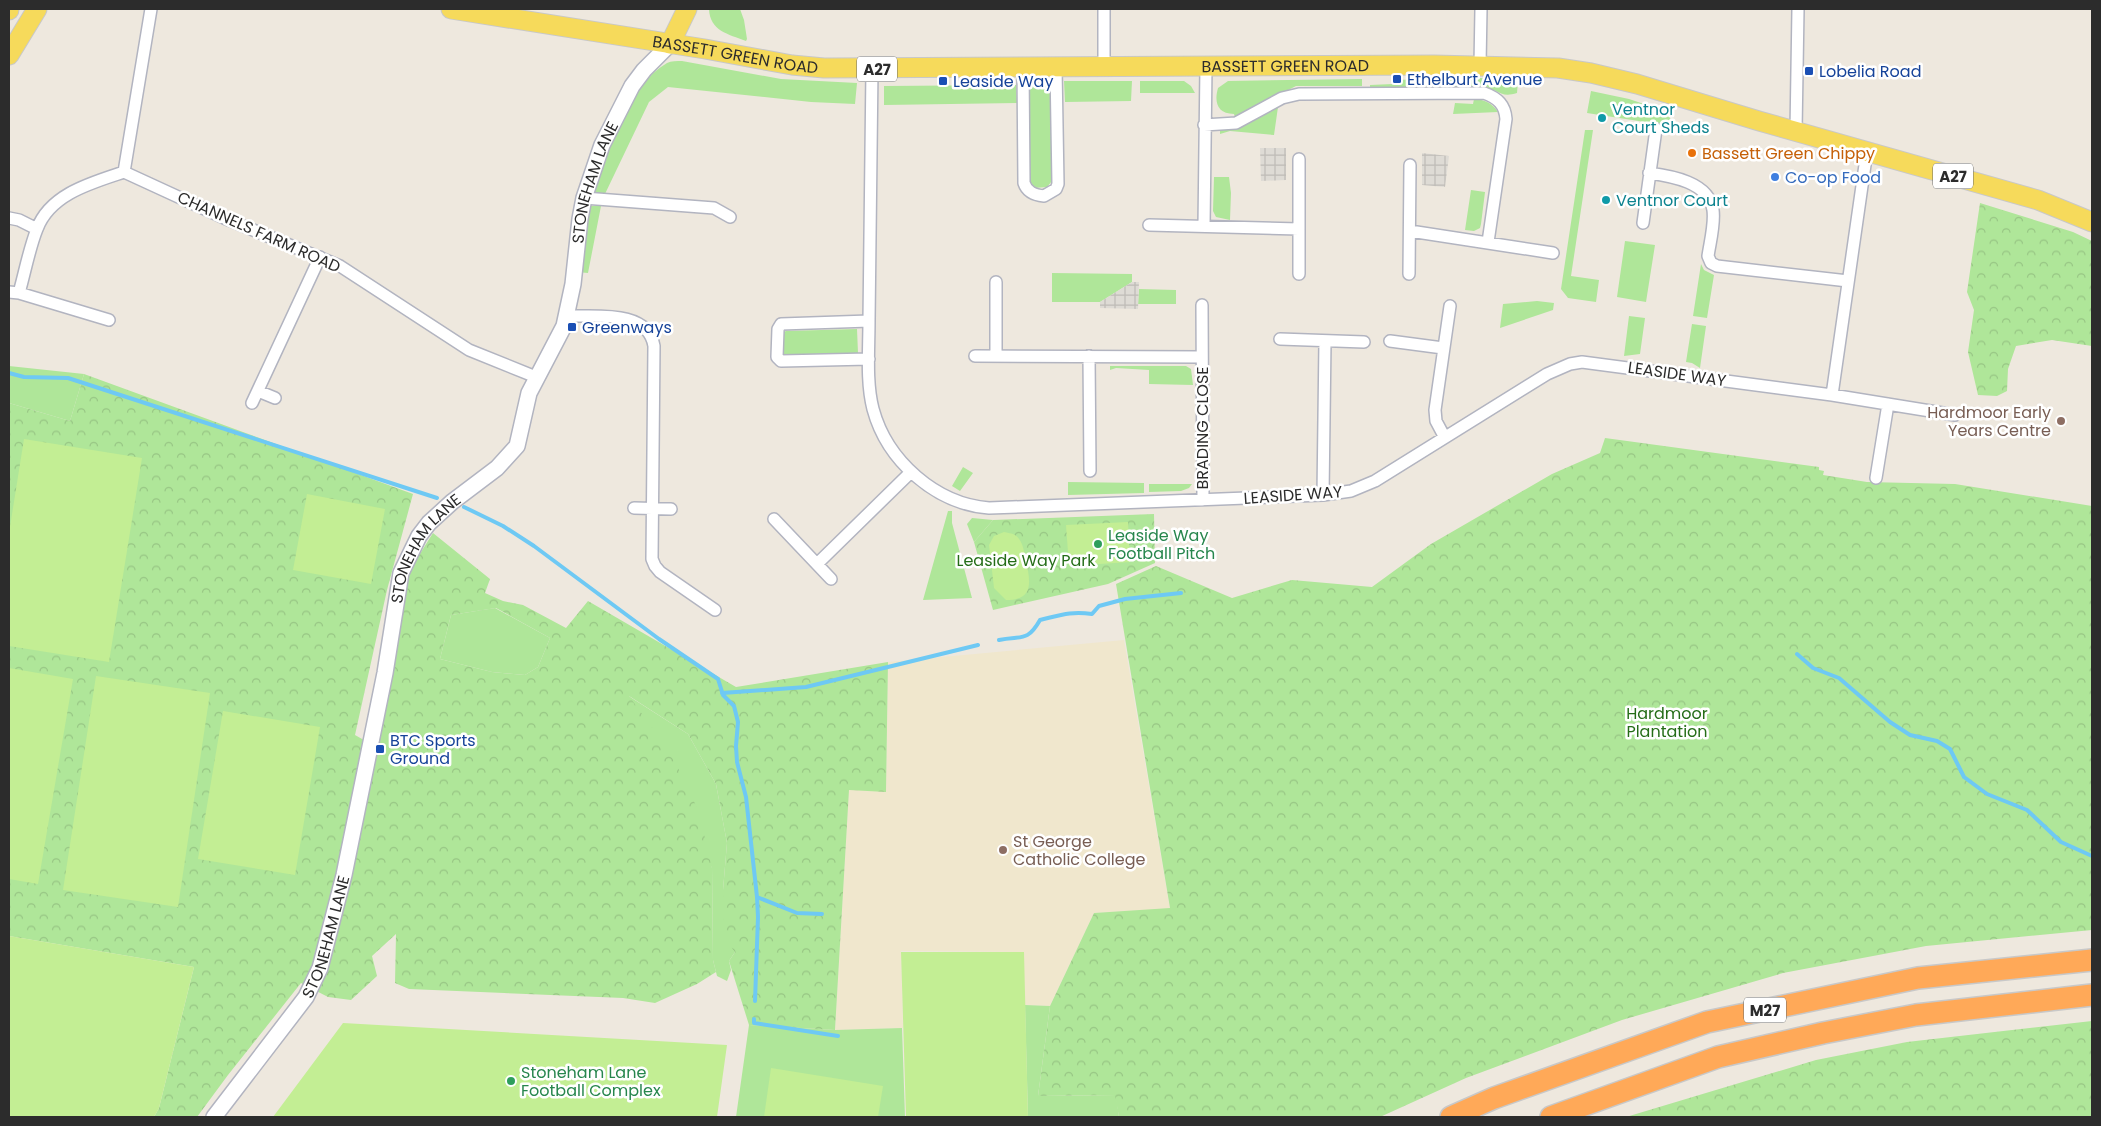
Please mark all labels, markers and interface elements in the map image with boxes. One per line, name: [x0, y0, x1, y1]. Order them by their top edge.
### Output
street label: BASSETT GREEN ROAD: [651, 29, 819, 79]
street label: BASSETT GREEN ROAD: [1201, 54, 1369, 78]
road number: A27: [857, 56, 897, 82]
place label: Lobelia Road: [1819, 60, 1921, 83]
marker: Lobelia Road: [1803, 65, 1815, 77]
place label: Ethelburt Avenue: [1407, 68, 1542, 91]
place label: Leaside Way: [953, 70, 1053, 93]
marker: Ethelburt Avenue: [1391, 73, 1403, 85]
marker: Leaside Way: [937, 75, 949, 87]
place label: Ventnor Court Sheds: [1612, 98, 1710, 139]
marker: Ventnor Court Sheds: [1596, 112, 1608, 124]
street label: STONEHAM LANE: [566, 117, 624, 245]
place label: Bassett Green Chippy: [1702, 142, 1875, 165]
marker: Bassett Green Chippy: [1686, 147, 1698, 159]
road number: A27: [1933, 164, 1973, 188]
place label: Co-op Food: [1785, 166, 1881, 189]
marker: Co-op Food: [1769, 171, 1781, 183]
street label: CHANNELS FARM ROAD: [174, 186, 344, 278]
place label: Ventnor Court: [1616, 189, 1728, 212]
marker: Ventnor Court: [1600, 194, 1612, 206]
place label: Greenways: [582, 316, 672, 339]
marker: Greenways: [566, 321, 578, 333]
street label: LEASIDE WAY: [1626, 356, 1728, 392]
street label: BRADING CLOSE: [1191, 367, 1214, 489]
place label: Hardmoor Early Years Centre: [1927, 401, 2051, 442]
marker: Hardmoor Early Years Centre: [2055, 415, 2067, 427]
street label: LEASIDE WAY: [1243, 480, 1344, 510]
street label: STONEHAM LANE: [385, 488, 465, 605]
place label: Leaside Way Football Pitch: [1108, 524, 1215, 565]
marker: Leaside Way Football Pitch: [1092, 538, 1104, 550]
park label: Leaside Way Park: [957, 549, 1096, 572]
park label: Hardmoor Plantation: [1626, 702, 1708, 743]
place label: BTC Sports Ground: [390, 729, 476, 770]
marker: BTC Sports Ground: [374, 743, 386, 755]
place label: St George Catholic College: [1013, 830, 1146, 871]
marker: St George Catholic College: [997, 844, 1009, 856]
street label: STONEHAM LANE: [296, 873, 355, 1002]
road number: M27: [1744, 998, 1786, 1022]
place label: Stoneham Lane Football Complex: [521, 1061, 661, 1102]
marker: Stoneham Lane Football Complex: [505, 1075, 517, 1087]

